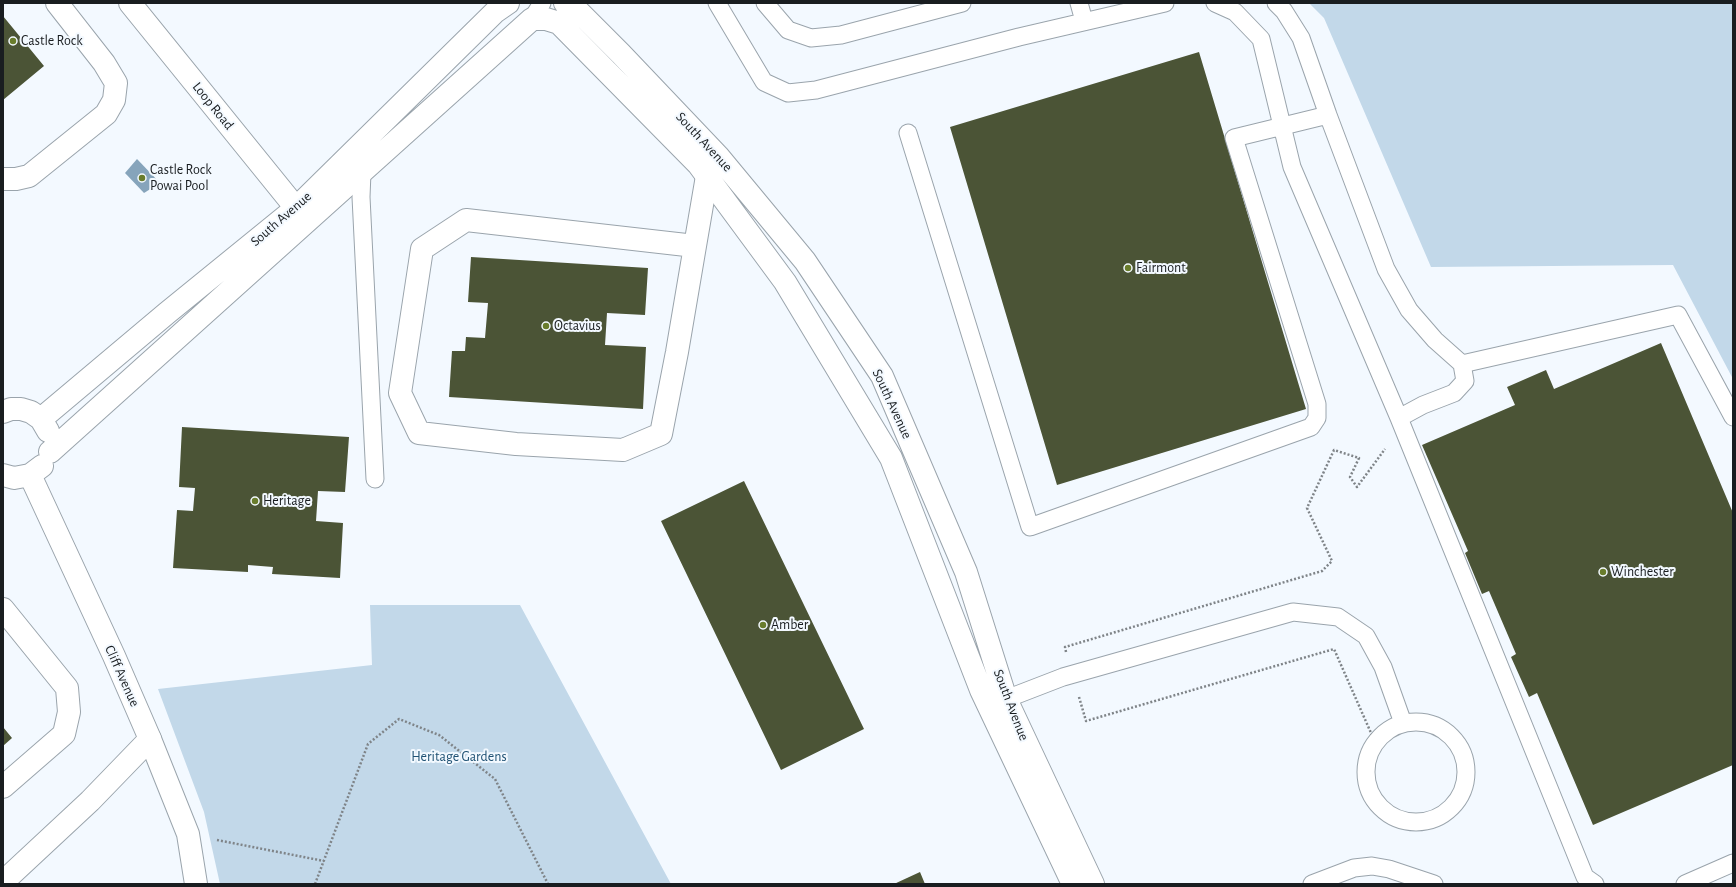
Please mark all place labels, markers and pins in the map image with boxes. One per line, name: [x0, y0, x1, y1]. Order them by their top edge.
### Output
place label: Castle Rock: [21, 33, 83, 49]
marker: Castle Rock: [8, 36, 18, 46]
place label: Castle Rock Powai Pool: [150, 162, 212, 194]
marker: Castle Rock Powai Pool: [137, 173, 147, 183]
place label: Fairmont: [1136, 260, 1186, 276]
marker: Fairmont: [1123, 263, 1133, 273]
place label: Octavius: [554, 318, 601, 334]
marker: Octavius: [541, 321, 551, 331]
place label: Heritage: [263, 493, 311, 509]
marker: Heritage: [250, 496, 260, 506]
place label: Winchester: [1611, 564, 1674, 580]
marker: Winchester: [1598, 567, 1608, 577]
place label: Amber: [771, 617, 808, 633]
marker: Amber: [758, 620, 768, 630]

